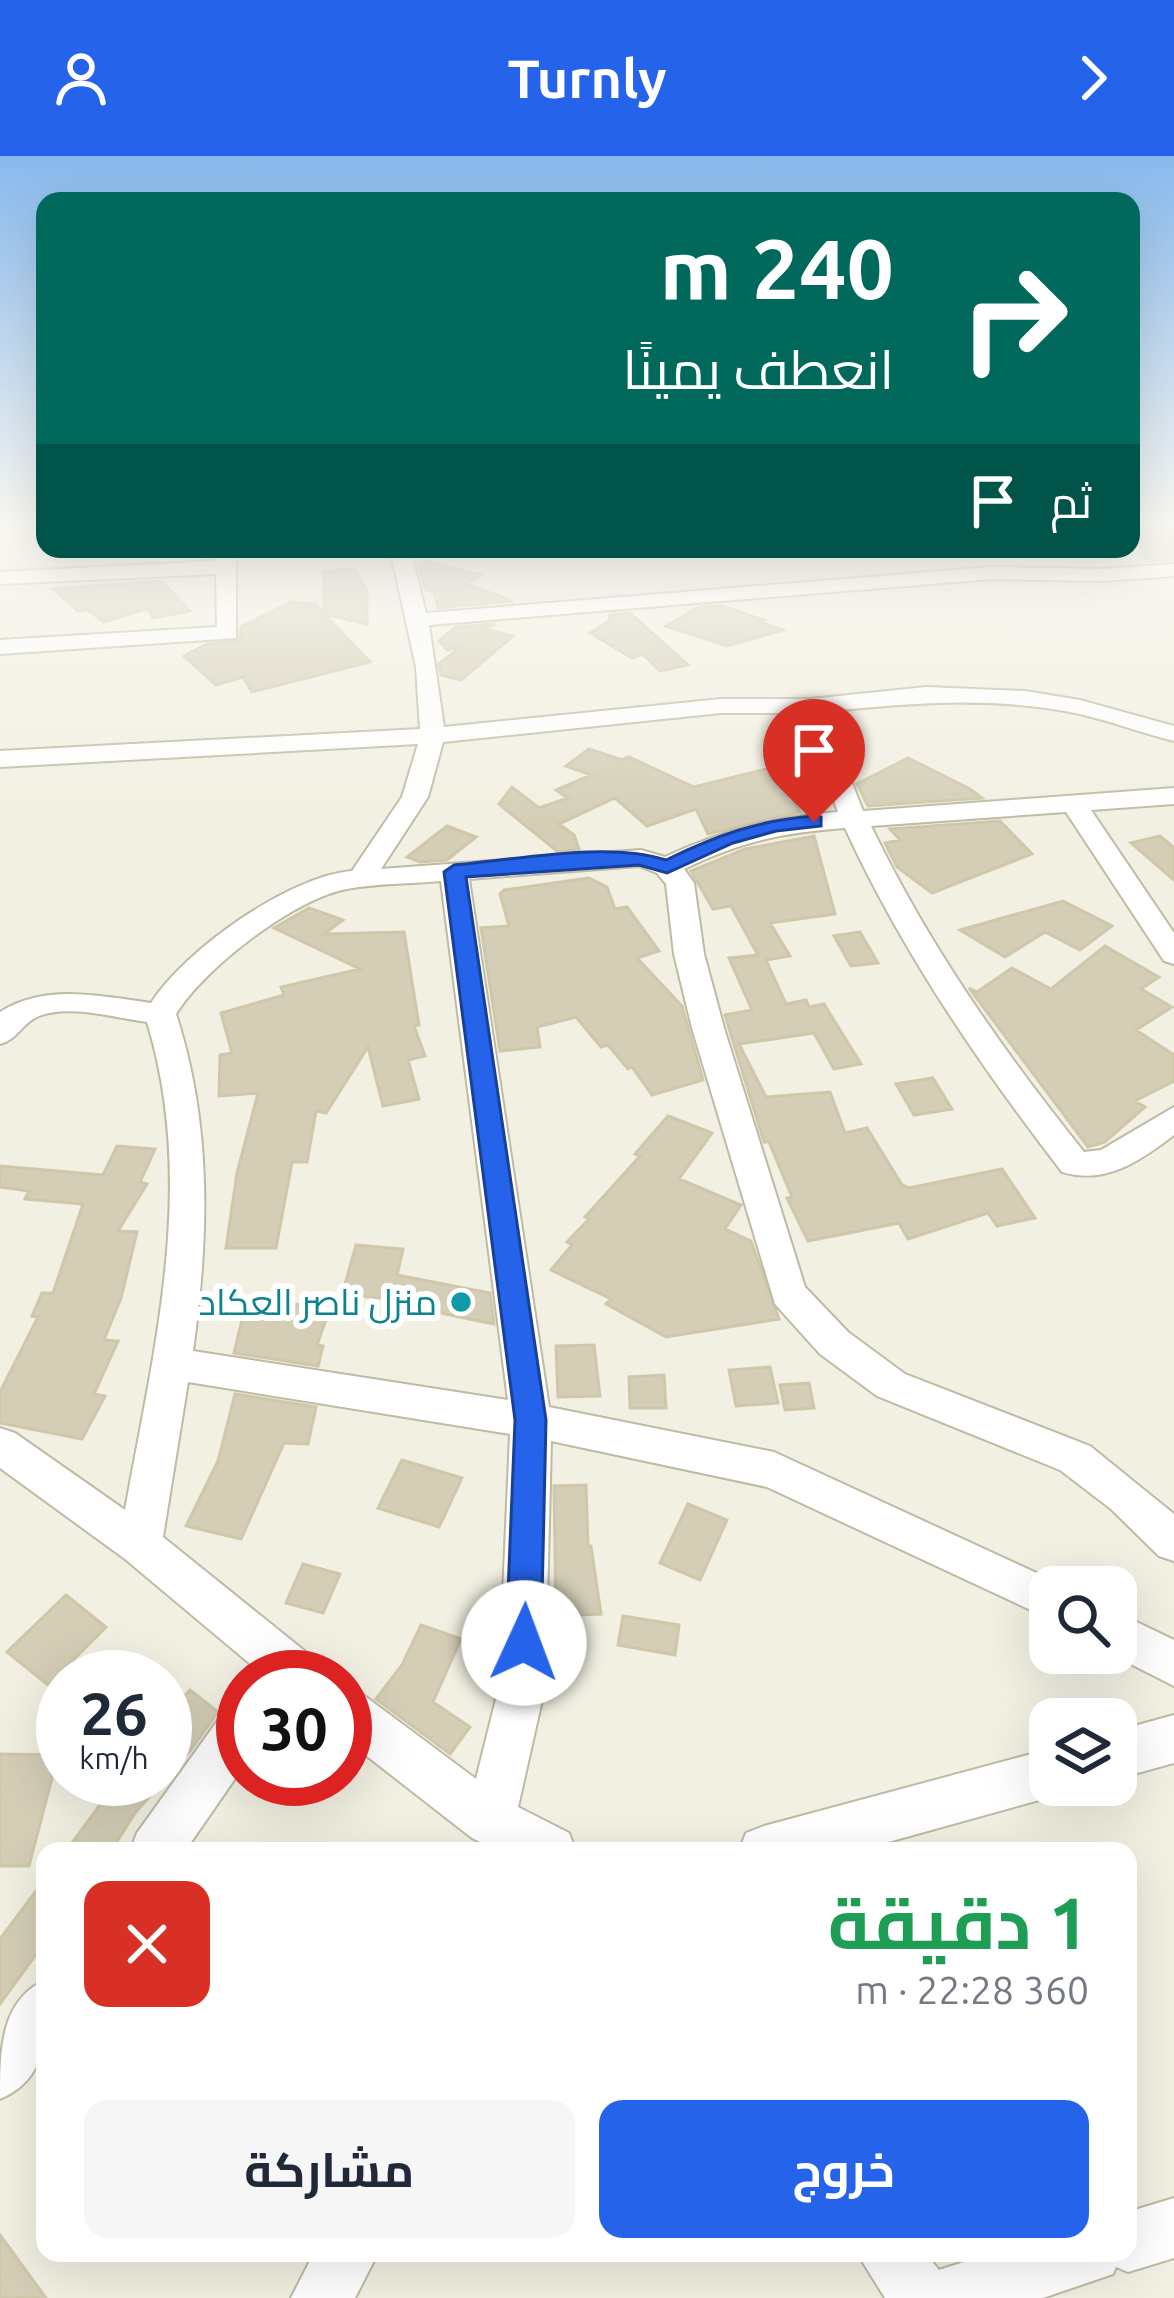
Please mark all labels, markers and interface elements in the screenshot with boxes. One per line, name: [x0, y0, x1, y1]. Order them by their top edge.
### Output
icon: person: [48, 45, 114, 111]
icon: forward: [1060, 45, 1126, 111]
text: Turnly: [507, 48, 667, 108]
text: 240 m: [660, 221, 894, 315]
icon: right: [936, 240, 1092, 396]
text: انعطف يمينًا: [622, 339, 894, 399]
icon: arrive: [960, 468, 1026, 534]
text: ثم: [1050, 476, 1092, 527]
pin: [763, 699, 865, 822]
icon: arrive: [781, 717, 847, 783]
place label: منزل ناصر العكاد: [199, 1281, 437, 1324]
marker: منزل ناصر العكاد: [448, 1289, 474, 1315]
map controls: [1029, 1566, 1137, 1806]
button: search: [1029, 1566, 1137, 1674]
position arrow: [461, 1580, 587, 1706]
speed limit sign: 30: [216, 1650, 372, 1806]
text: 26: [80, 1679, 148, 1746]
button: layers: [1029, 1698, 1137, 1806]
text: km/h: [79, 1741, 149, 1775]
button: close: [84, 1881, 210, 2007]
text: 1 دقيقة: [828, 1882, 1089, 1963]
text: 360 m · 22:28: [855, 1968, 1089, 2011]
button: مشاركة: [84, 2100, 575, 2238]
button: خروج: [599, 2100, 1089, 2238]

